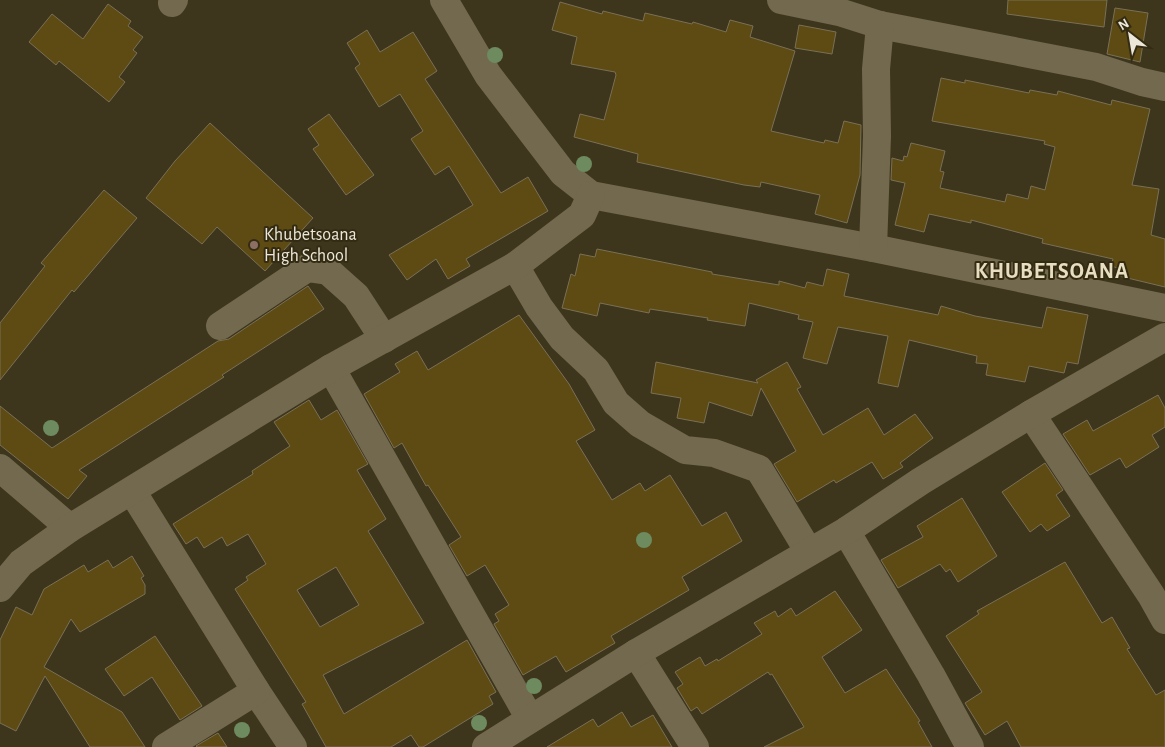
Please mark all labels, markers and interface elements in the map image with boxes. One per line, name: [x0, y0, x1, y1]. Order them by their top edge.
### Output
north arrow: [1105, 10, 1155, 60]
text: N: [1116, 16, 1132, 33]
place label: Khubetsoana High School: [264, 226, 357, 265]
marker: Khubetsoana High School: [248, 239, 260, 251]
district label: KHUBETSOANA: [975, 260, 1129, 282]

